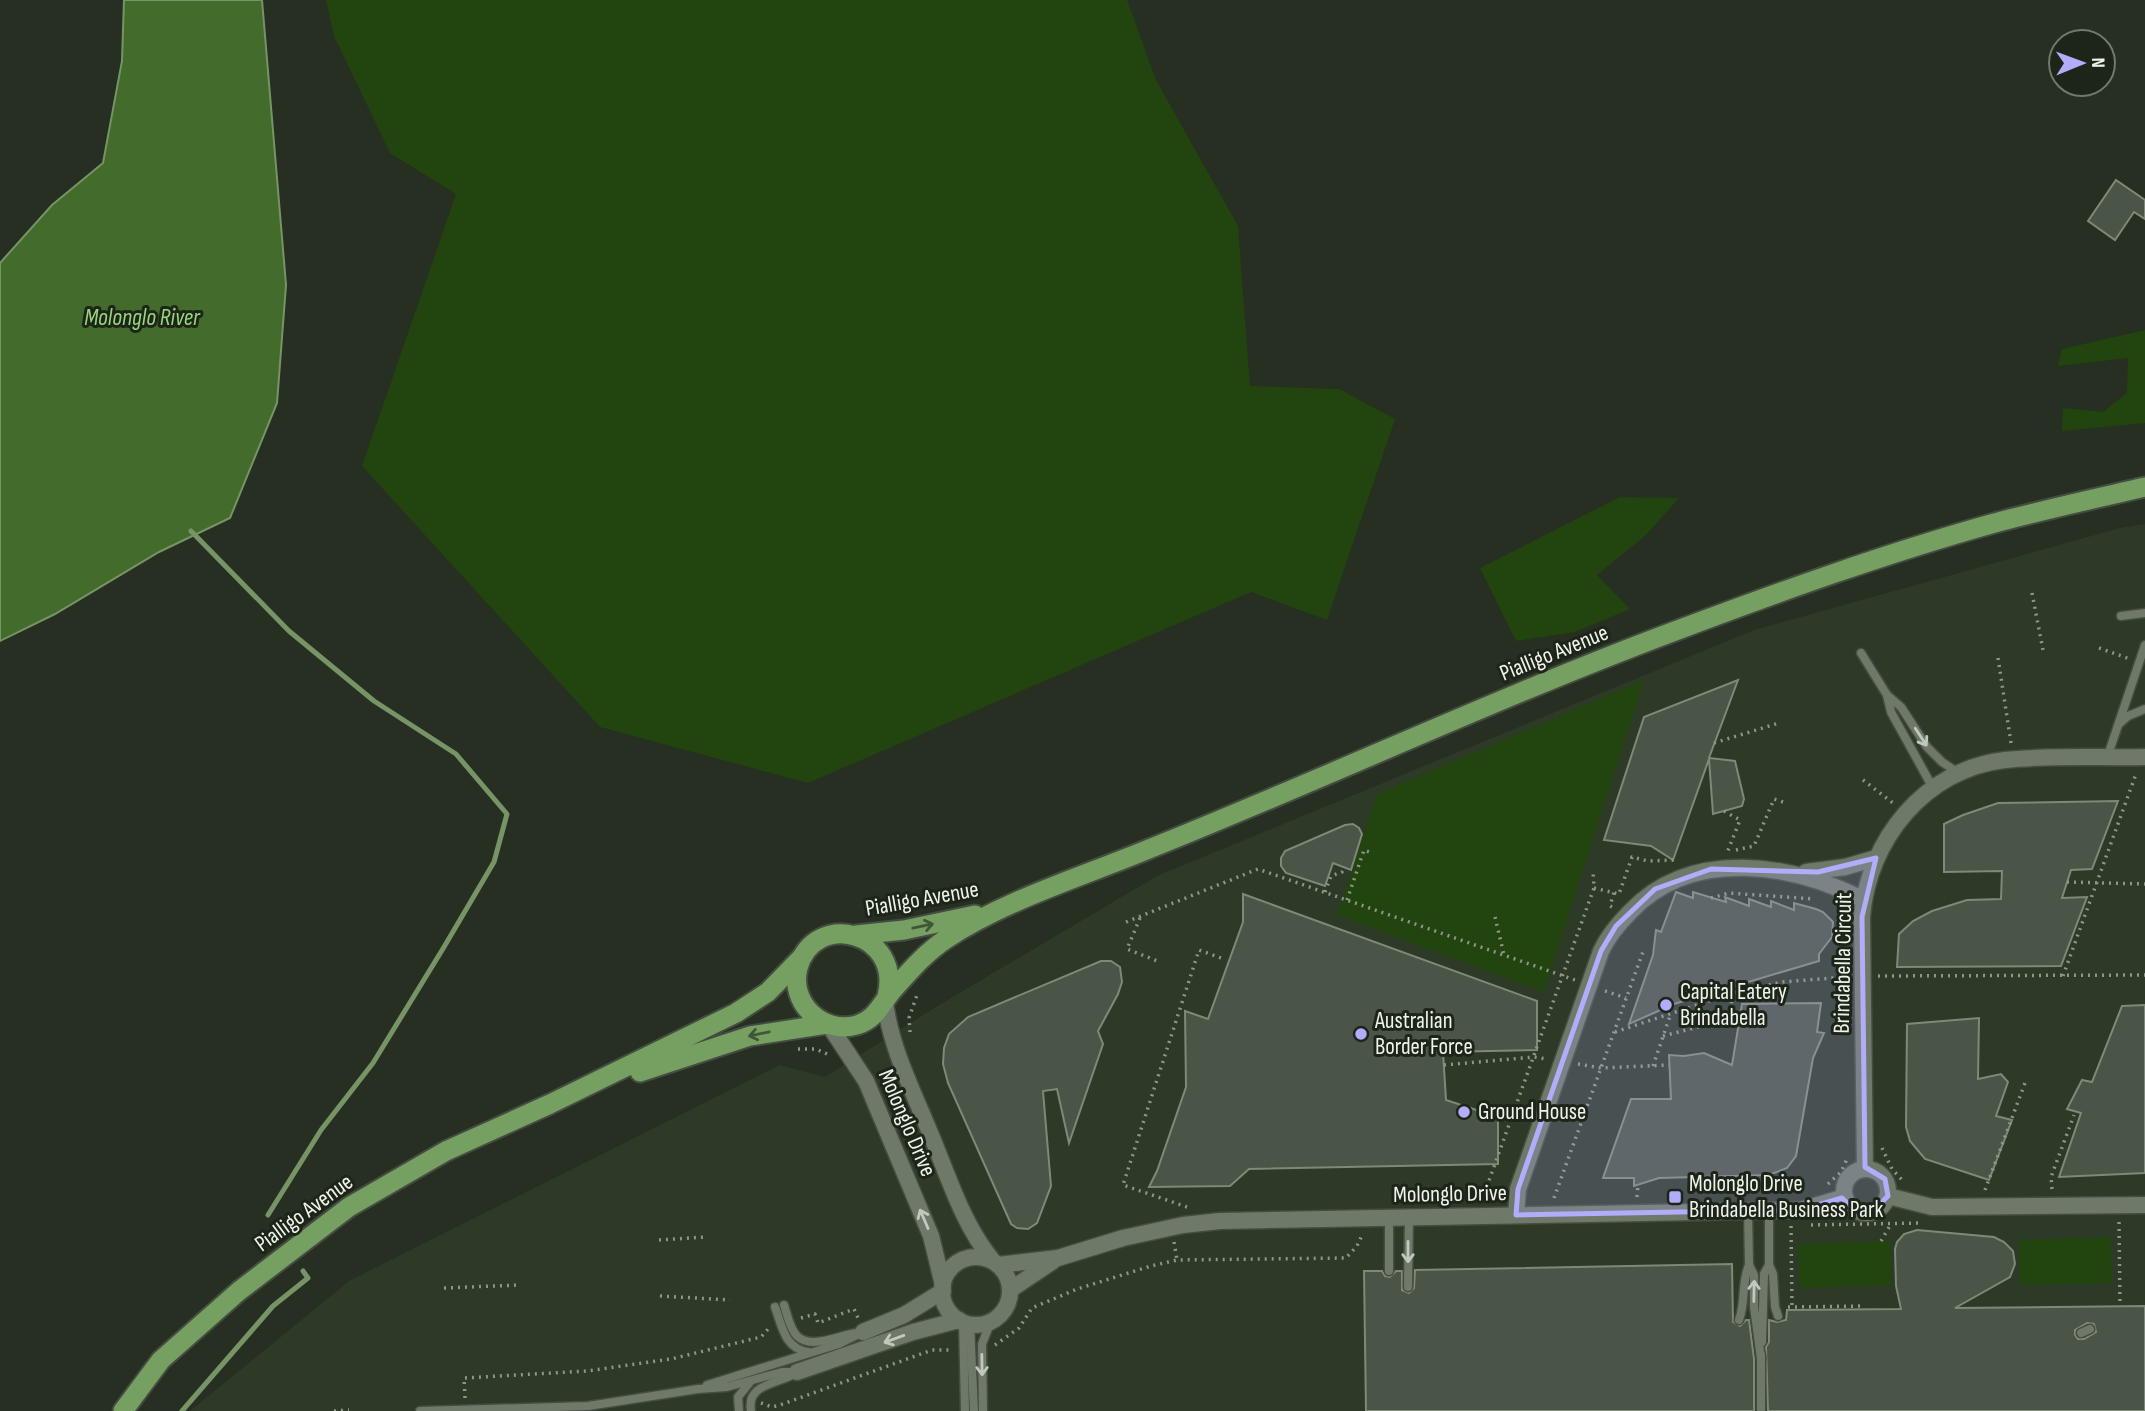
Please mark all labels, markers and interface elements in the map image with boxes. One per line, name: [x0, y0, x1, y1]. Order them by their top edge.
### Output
north arrow: [2047, 28, 2117, 98]
text: N: [2086, 57, 2109, 68]
water label: Molonglo River: [84, 303, 201, 332]
street label: Pialligo Avenue: [1496, 619, 1612, 687]
one-way arrow: [1913, 727, 1928, 746]
street label: Pialligo Avenue: [863, 875, 981, 923]
street label: Brindabella Circuit: [1828, 892, 1858, 1034]
one-way arrow: [911, 918, 934, 932]
place label: Capital Eatery Brindabella: [1680, 978, 1787, 1032]
marker: Capital Eatery Brindabella: [1658, 997, 1674, 1013]
place label: Australian Border Force: [1374, 1007, 1473, 1061]
marker: Australian Border Force: [1353, 1026, 1369, 1042]
one-way arrow: [748, 1028, 771, 1042]
street label: Molonglo Drive: [872, 1065, 942, 1181]
place label: Ground House: [1478, 1098, 1586, 1126]
marker: Ground House: [1456, 1104, 1472, 1120]
street label: Pialligo Avenue: [249, 1168, 359, 1258]
place label: Molonglo Drive Brindabella Business Park: [1689, 1170, 1884, 1224]
street label: Molonglo Drive: [1393, 1179, 1507, 1209]
marker: Molonglo Drive Brindabella Business Park: [1667, 1189, 1683, 1205]
one-way arrow: [917, 1209, 930, 1231]
one-way arrow: [1401, 1241, 1415, 1264]
one-way arrow: [1747, 1280, 1761, 1303]
one-way arrow: [883, 1334, 905, 1346]
one-way arrow: [975, 1354, 989, 1377]

